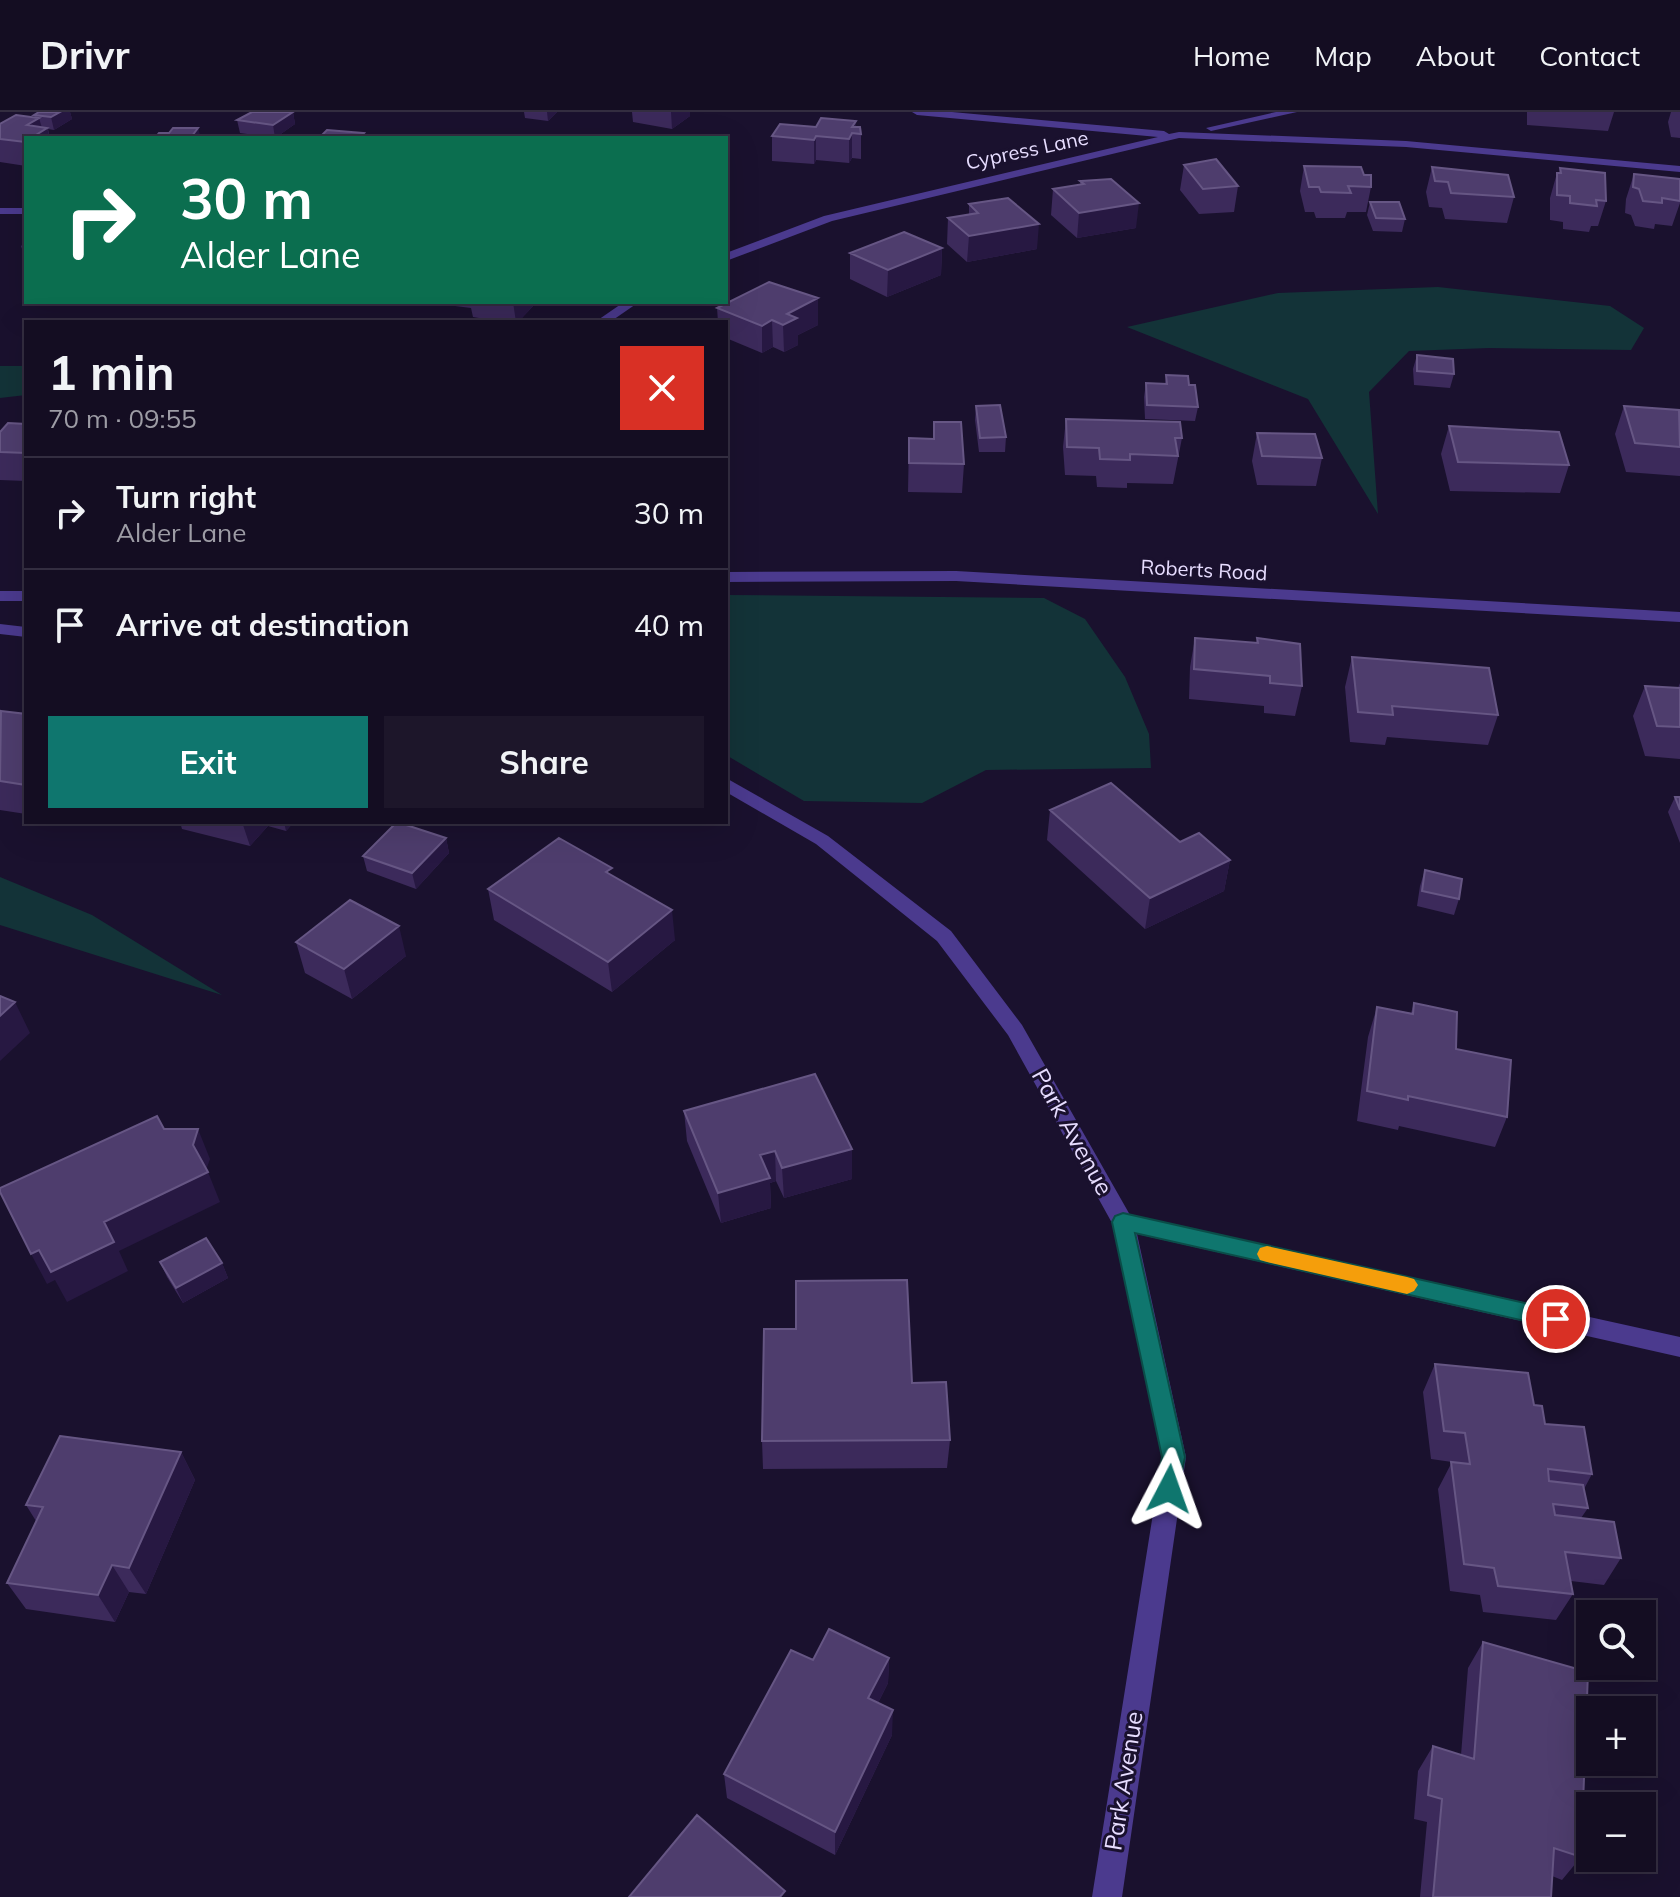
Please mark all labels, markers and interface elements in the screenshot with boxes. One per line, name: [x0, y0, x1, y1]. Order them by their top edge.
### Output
text: Drivr: [40, 31, 129, 79]
text: Home: [1193, 38, 1270, 73]
text: Map: [1314, 38, 1372, 73]
text: About: [1416, 38, 1495, 73]
text: Contact: [1539, 38, 1640, 73]
street label: Cypress Lane: [963, 124, 1090, 175]
text: 30 m: [180, 163, 313, 233]
icon: right: [48, 168, 152, 272]
text: Alder Lane: [180, 232, 361, 277]
text: 1 min: [48, 342, 175, 402]
button: close: [620, 346, 704, 430]
text: 70 m · 09:55: [48, 402, 197, 435]
text: Turn right: [116, 478, 256, 516]
icon: right: [48, 491, 92, 535]
text: 30 m: [634, 494, 704, 532]
text: Alder Lane: [116, 516, 246, 549]
street label: Roberts Road: [1140, 554, 1268, 585]
icon: arrive: [48, 603, 92, 647]
text: Arrive at destination: [116, 606, 410, 644]
text: 40 m: [634, 606, 704, 644]
button: Exit: [48, 716, 368, 808]
button: Share: [384, 716, 704, 808]
street label: Park Avenue: [1026, 1063, 1120, 1200]
pin: [1522, 1285, 1590, 1353]
icon: arrive: [1534, 1297, 1578, 1341]
position arrow: [1127, 1447, 1211, 1531]
map controls: [1576, 1600, 1656, 1872]
button: search: [1576, 1600, 1656, 1680]
button: +: [1576, 1696, 1656, 1776]
street label: Park Avenue: [1097, 1709, 1149, 1853]
button: −: [1576, 1792, 1656, 1872]

